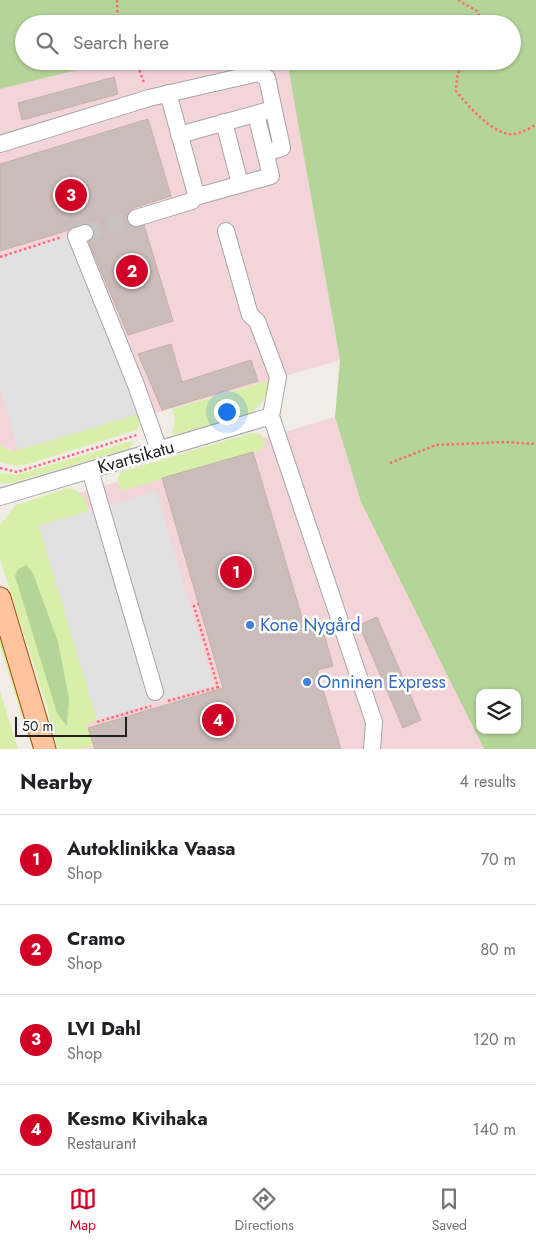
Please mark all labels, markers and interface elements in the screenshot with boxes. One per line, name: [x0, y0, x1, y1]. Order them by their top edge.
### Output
search box: [15, 15, 521, 70]
icon: search: [33, 29, 61, 57]
text: Search here: [73, 29, 169, 56]
pin: 3: [55, 176, 87, 214]
pin: 2: [116, 252, 148, 290]
your location: [214, 399, 240, 425]
street label: Kvartsikatu: [95, 434, 177, 480]
pin: 1: [220, 553, 252, 591]
place label: Kone Nygård: [260, 612, 361, 638]
marker: Kone Nygård: [244, 619, 256, 631]
place label: Onninen Express: [317, 669, 446, 695]
marker: Onninen Express: [301, 676, 313, 688]
map controls: [476, 689, 521, 734]
button: layers: [476, 689, 521, 734]
pin: 4: [202, 701, 234, 739]
scale bar: [15, 714, 128, 737]
text: 50 m: [22, 716, 53, 736]
text: Nearby: [20, 767, 92, 797]
text: 4 results: [460, 770, 516, 793]
text: Autoklinikka Vaasa: [67, 835, 236, 862]
text: 1: [32, 848, 40, 871]
text: 70 m: [481, 848, 516, 871]
text: Shop: [67, 862, 102, 885]
text: Cramo: [67, 925, 125, 952]
text: 2: [31, 938, 41, 961]
text: 80 m: [480, 938, 516, 961]
text: Shop: [67, 952, 102, 975]
text: LVI Dahl: [67, 1015, 141, 1042]
text: 3: [31, 1028, 41, 1051]
text: 120 m: [473, 1028, 516, 1051]
text: Shop: [67, 1042, 102, 1065]
text: Kesmo Kivihaka: [67, 1105, 208, 1132]
text: 4: [30, 1118, 42, 1141]
text: 140 m: [473, 1118, 516, 1141]
text: Restaurant: [67, 1132, 136, 1155]
tab: Map: [69, 1185, 97, 1235]
tab: Directions: [235, 1185, 294, 1235]
tab: Saved: [432, 1185, 467, 1235]

